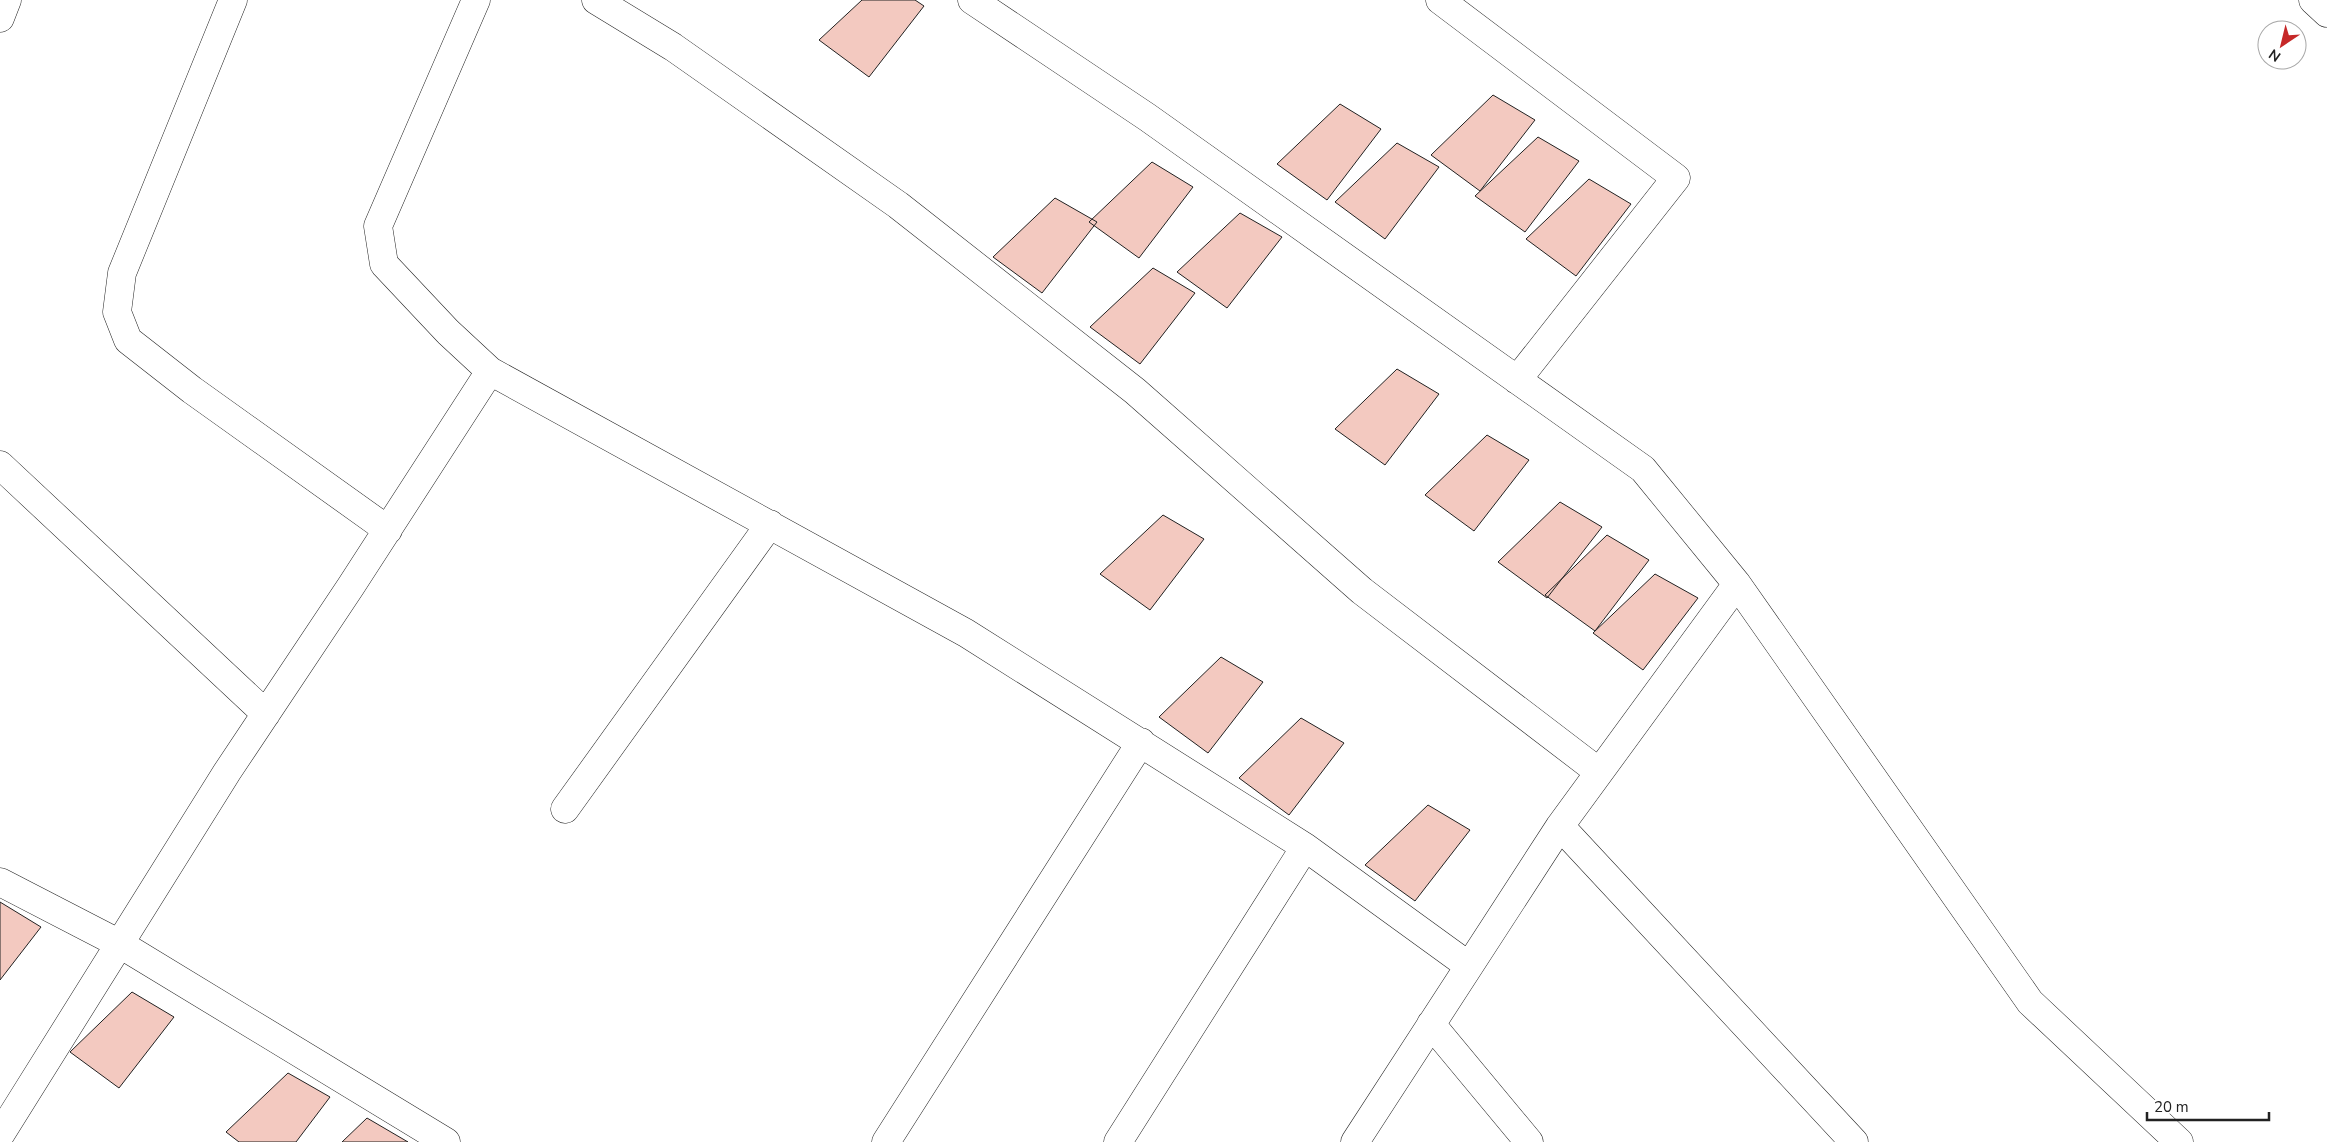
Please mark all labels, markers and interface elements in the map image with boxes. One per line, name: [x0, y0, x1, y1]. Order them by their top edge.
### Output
north arrow: [2257, 20, 2307, 70]
text: N: [2265, 44, 2285, 66]
scale bar: [2147, 1090, 2270, 1122]
text: 20 m: [2154, 1097, 2189, 1117]

